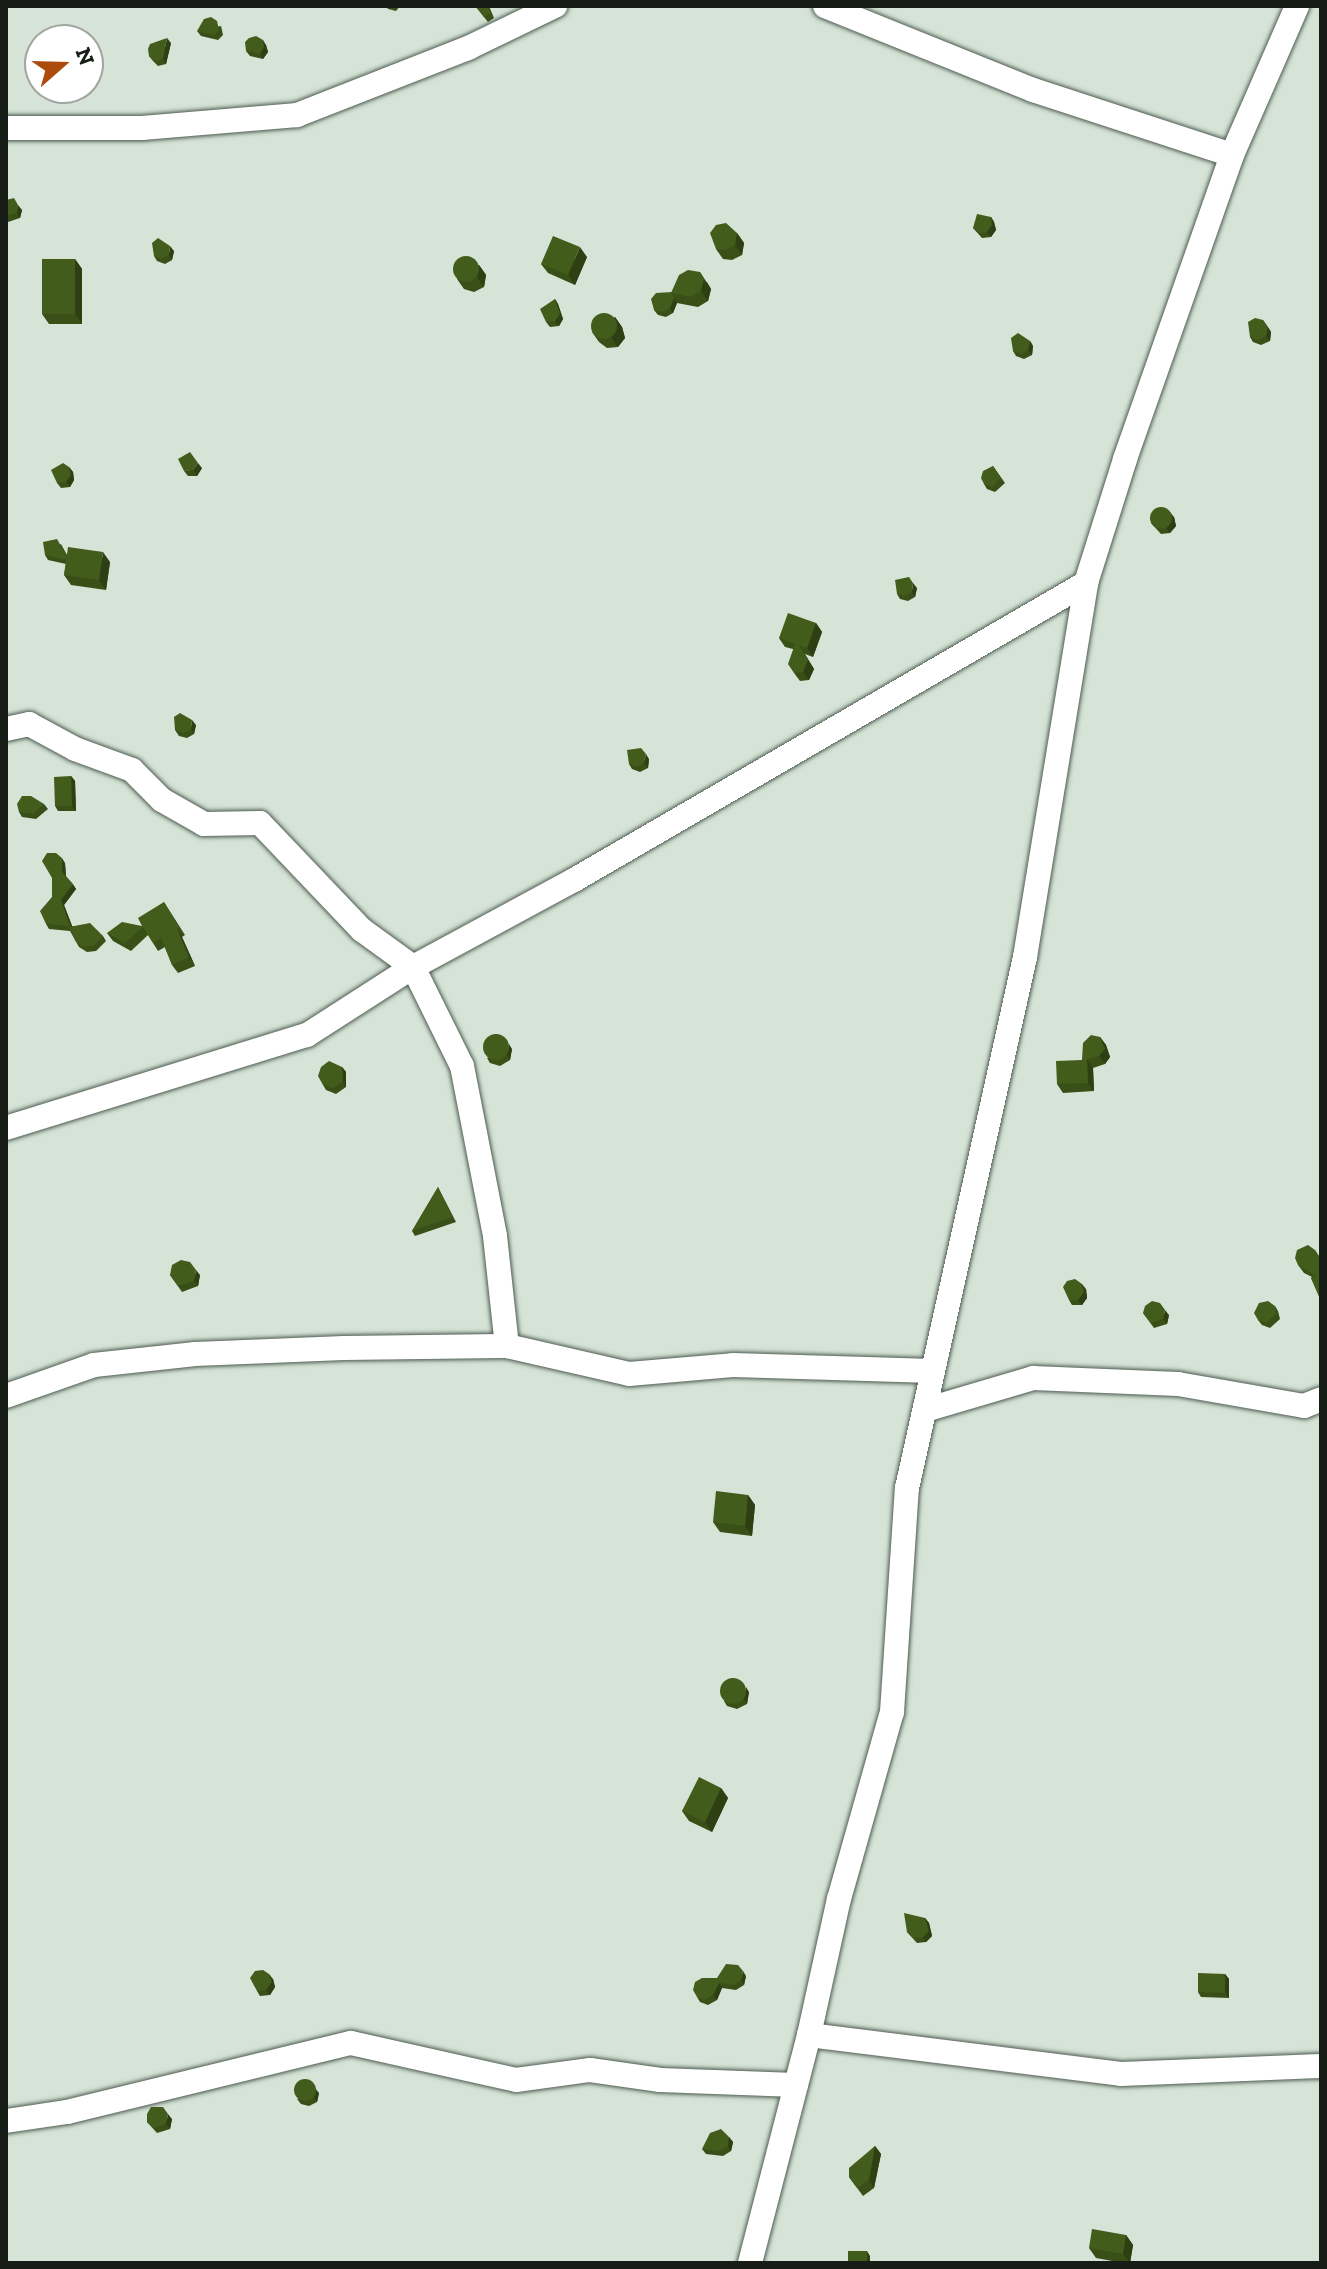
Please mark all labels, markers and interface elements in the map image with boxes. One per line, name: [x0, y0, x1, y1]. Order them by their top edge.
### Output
north arrow: [24, 24, 104, 104]
text: N: [70, 44, 101, 69]

